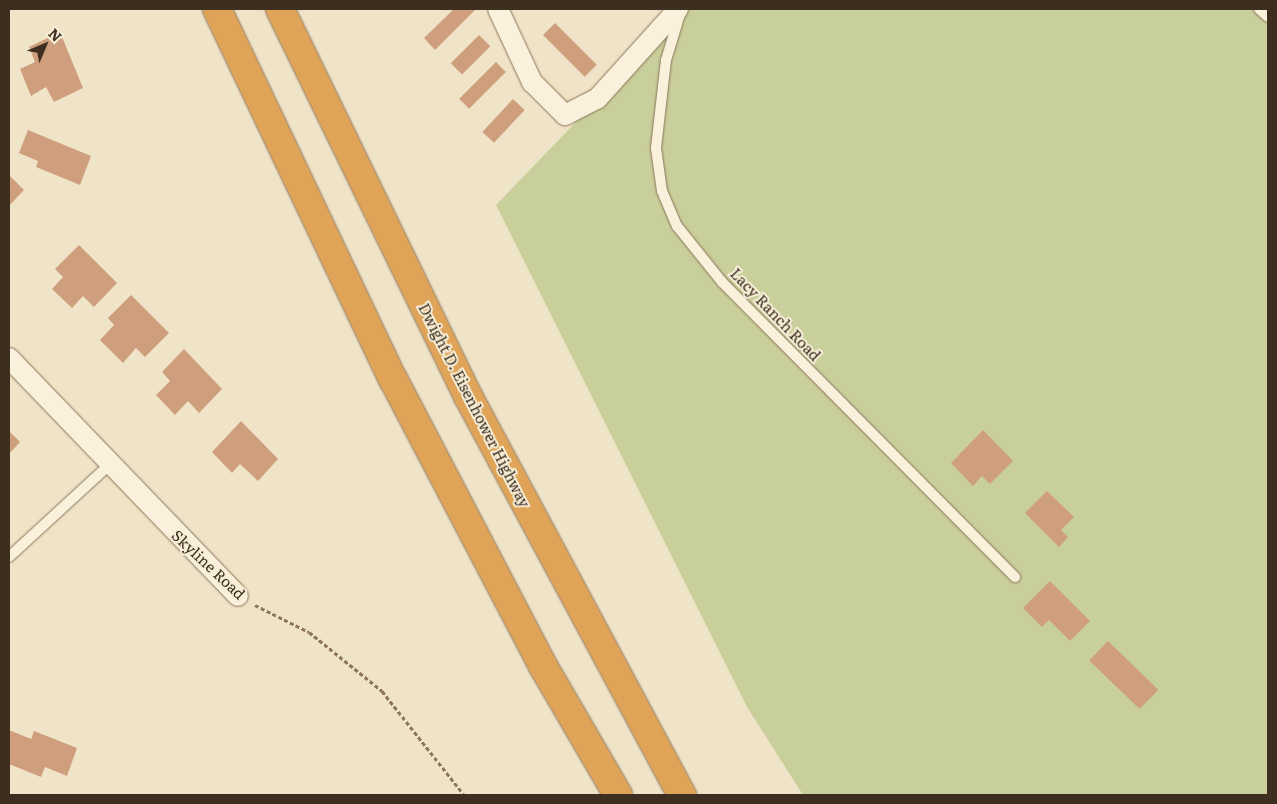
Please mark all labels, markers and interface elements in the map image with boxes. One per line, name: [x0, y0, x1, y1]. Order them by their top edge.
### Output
north arrow: [20, 20, 70, 70]
text: N: [44, 23, 67, 46]
street label: Lacy Ranch Road: [727, 264, 825, 364]
street label: Dwight D. Eisenhower Highway: [416, 300, 534, 510]
street label: Skyline Road: [169, 526, 249, 602]

